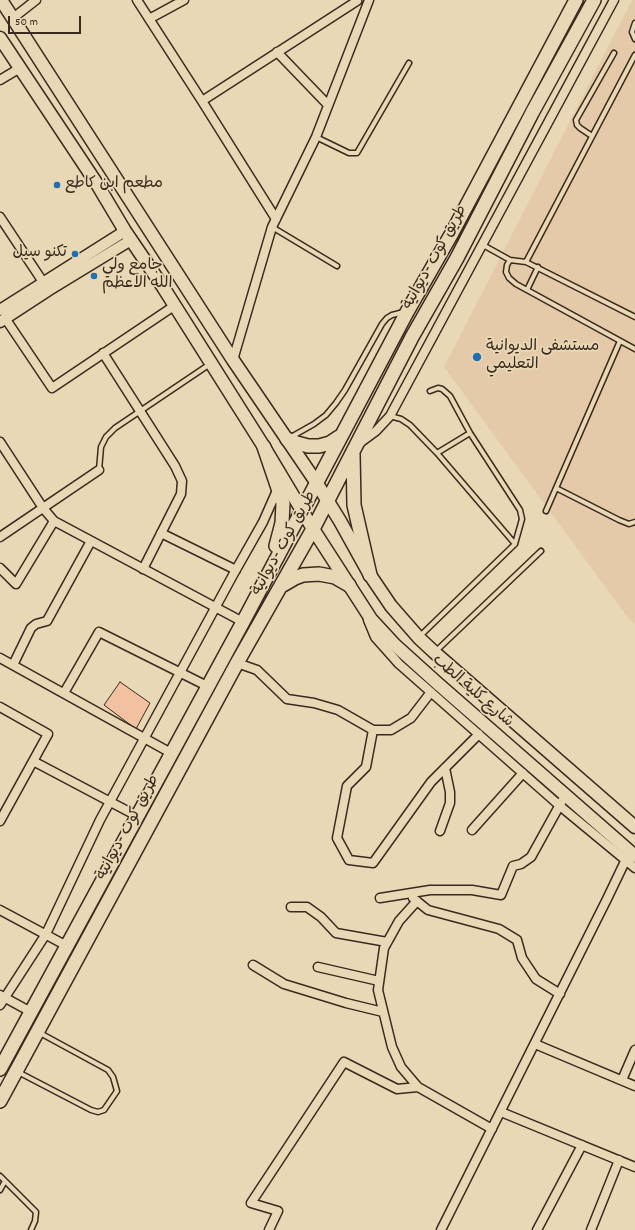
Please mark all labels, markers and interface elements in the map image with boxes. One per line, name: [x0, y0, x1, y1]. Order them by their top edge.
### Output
scale bar: [10, 8, 83, 34]
text: 50 m: [15, 14, 38, 31]
place label: مطعم ابن كاطع: [65, 175, 163, 195]
marker: مطعم ابن كاطع: [52, 180, 62, 190]
street label: طريق كوت -ديوانية: [399, 202, 473, 314]
place label: تكنو سيل: [13, 244, 67, 264]
marker: تكنو سيل: [70, 249, 80, 259]
place label: جامع ولي الله الاعظم: [102, 257, 172, 295]
marker: جامع ولي الله الاعظم: [89, 271, 99, 281]
place label: مستشفى الديوانية التعليمي: [486, 338, 599, 376]
marker: مستشفى الديوانية التعليمي: [471, 351, 483, 363]
street label: طريق كوت -ديوانية: [248, 488, 322, 600]
street label: شارع كلية الطب: [427, 651, 517, 733]
street label: طريق كوت -ديوانية: [93, 772, 165, 884]

